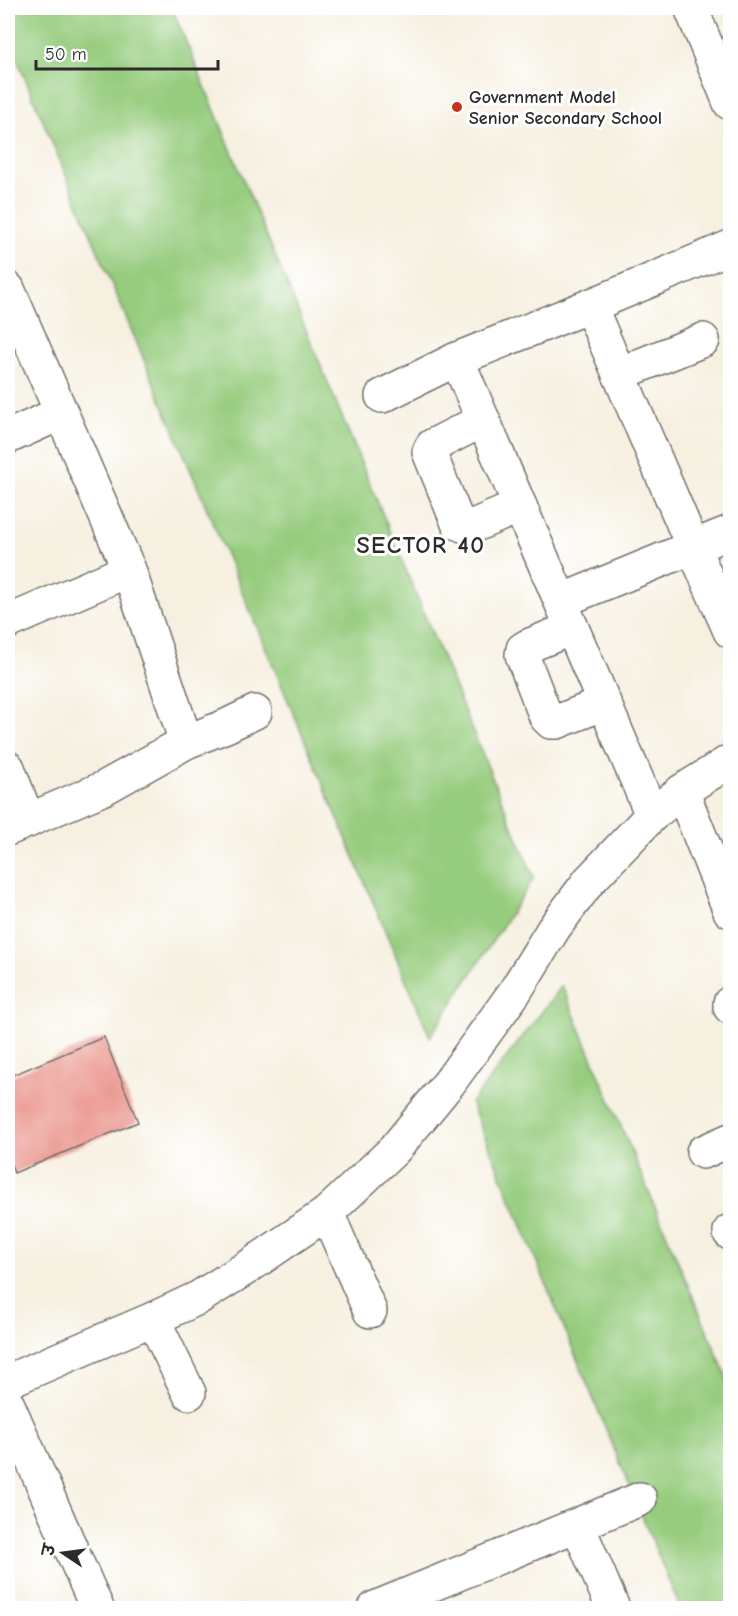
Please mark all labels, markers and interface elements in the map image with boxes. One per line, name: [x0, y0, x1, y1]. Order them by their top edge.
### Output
scale bar: [36, 33, 218, 71]
text: 50 m: [45, 44, 87, 65]
place label: Government Model Senior Secondary School: [469, 87, 662, 129]
marker: Government Model Senior Secondary School: [450, 100, 464, 114]
district label: SECTOR 40: [356, 531, 486, 559]
north arrow: [33, 1523, 93, 1583]
text: उ: [39, 1541, 60, 1559]

